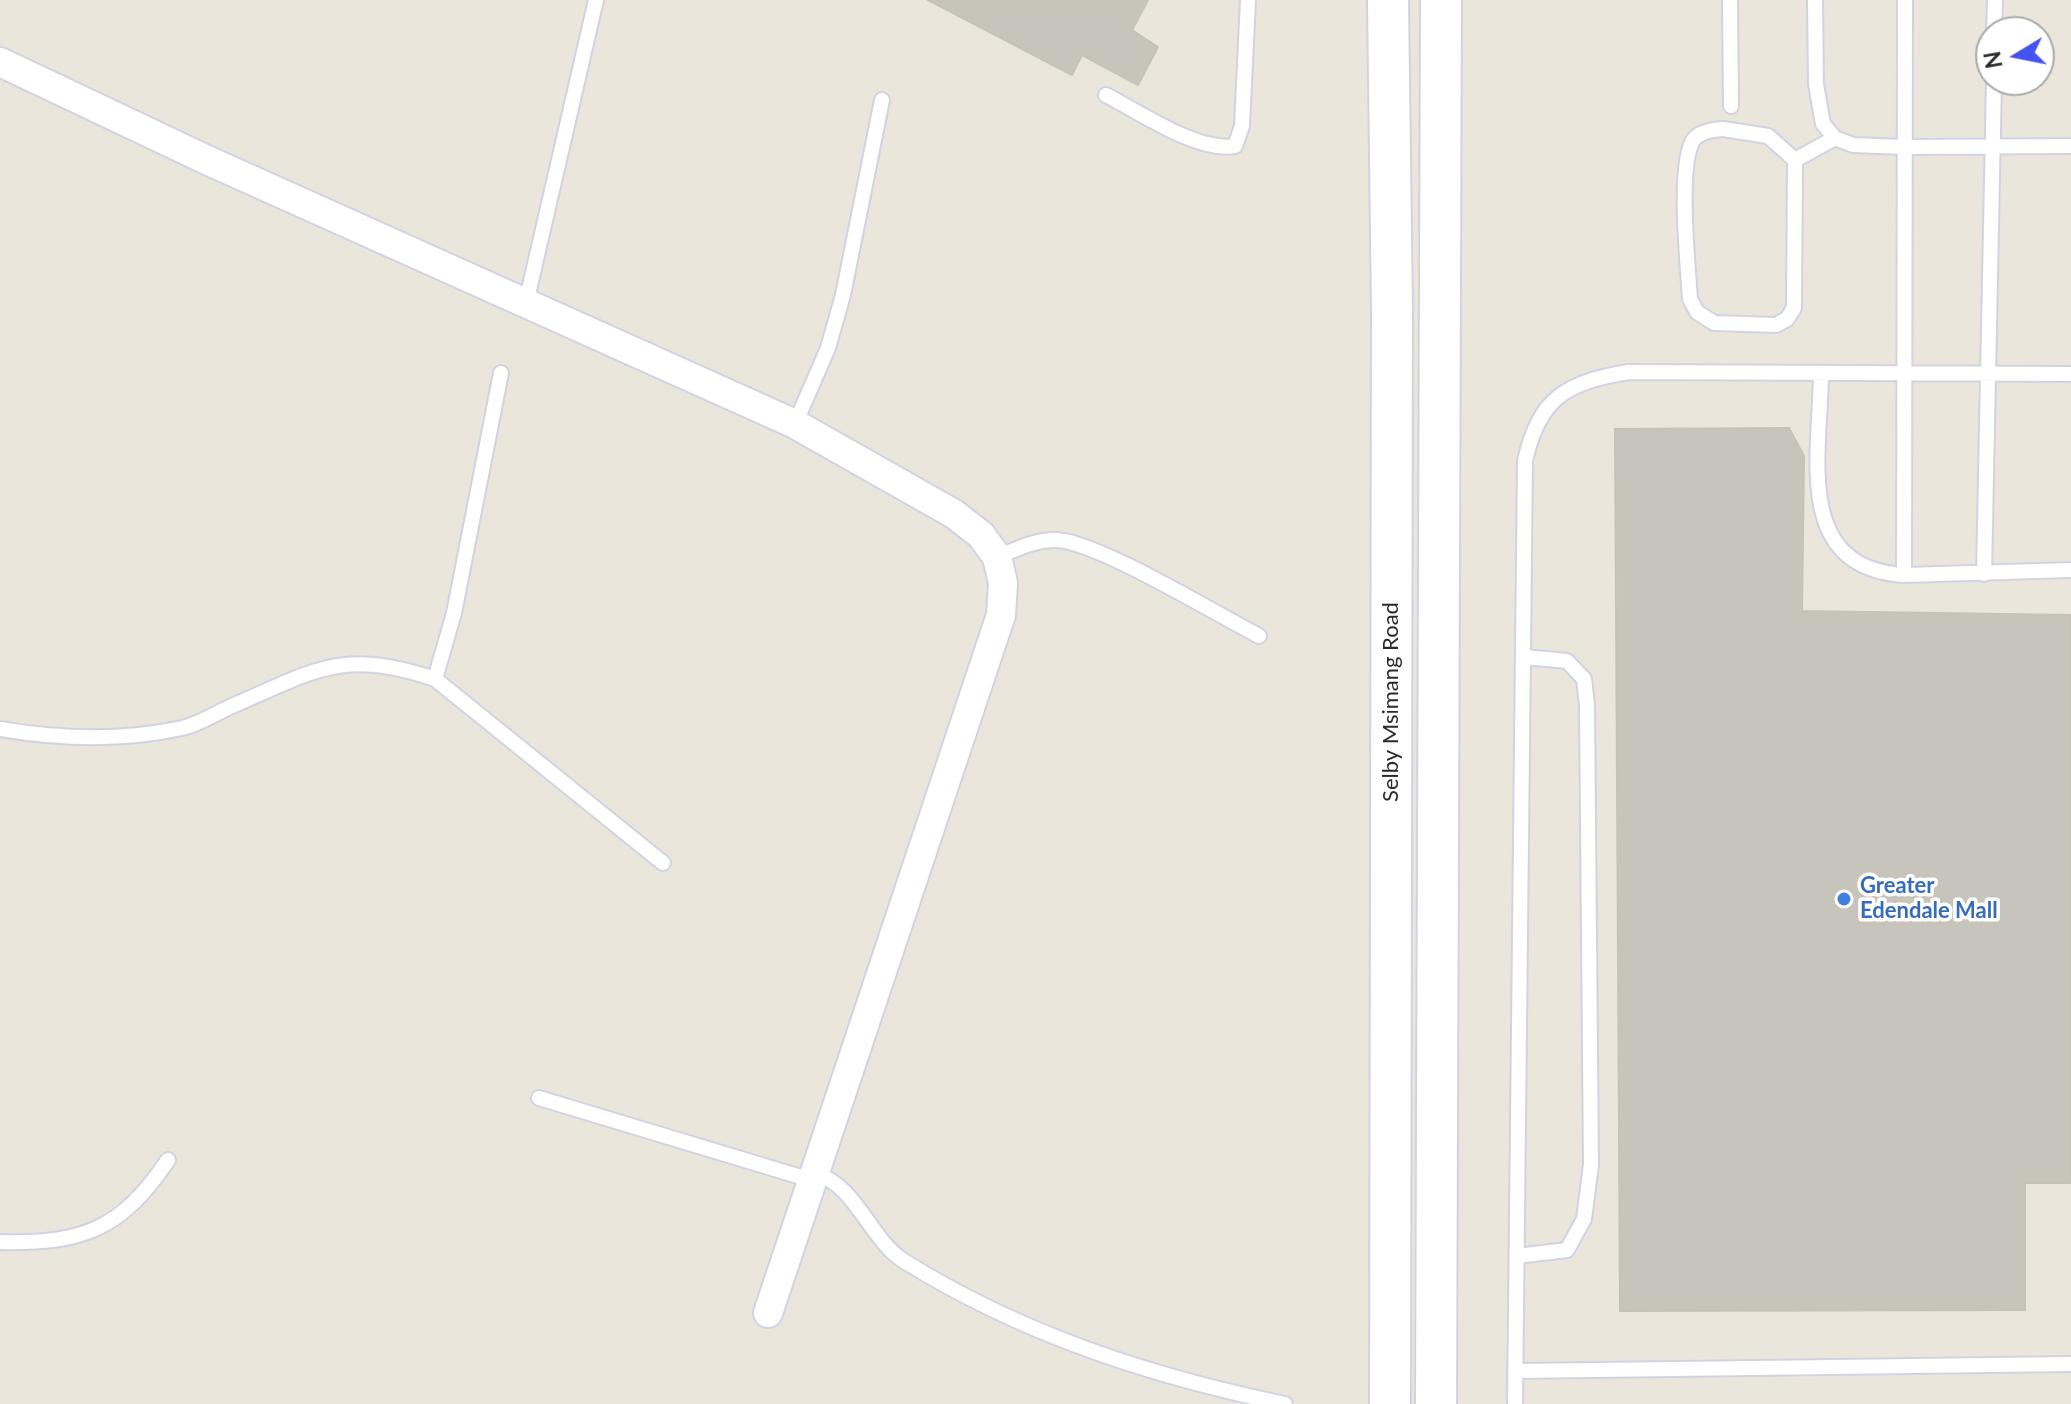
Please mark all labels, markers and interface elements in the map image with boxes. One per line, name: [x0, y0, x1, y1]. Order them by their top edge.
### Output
north arrow: [1975, 16, 2055, 96]
text: N: [1978, 49, 2008, 71]
street label: Selby Msimang Road: [1378, 602, 1404, 802]
place label: Greater Edendale Mall: [1860, 873, 1998, 924]
marker: Greater Edendale Mall: [1835, 890, 1853, 908]

